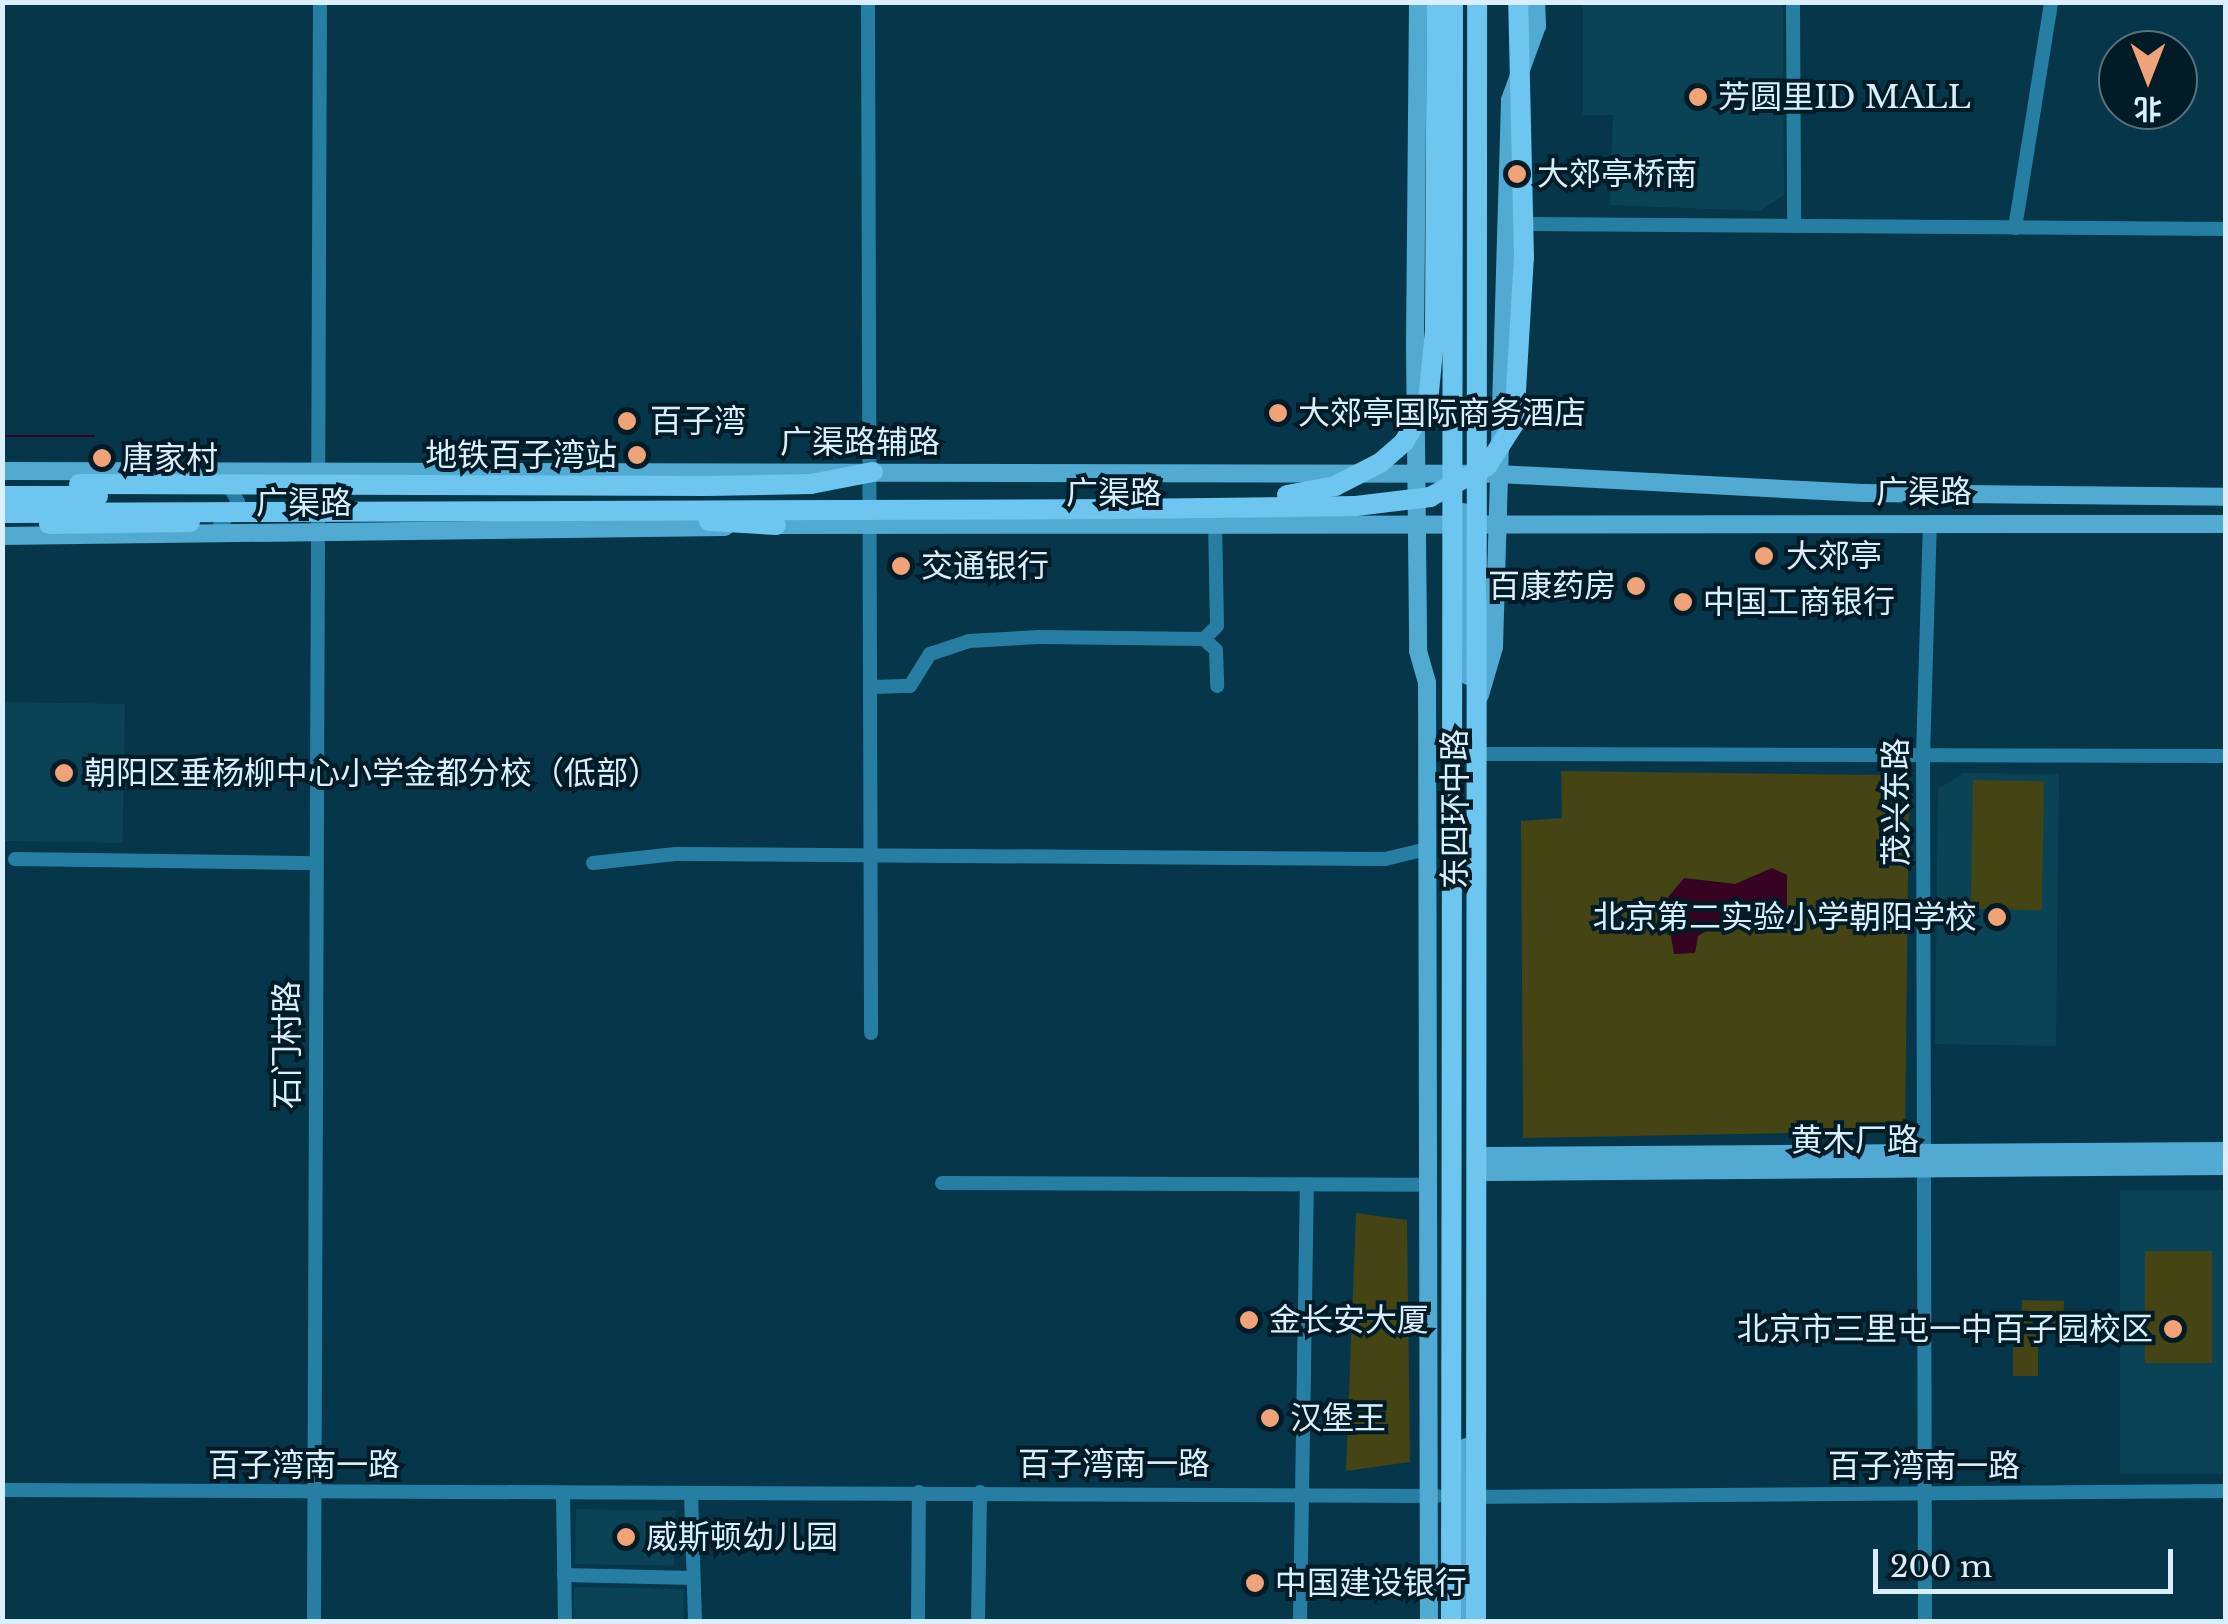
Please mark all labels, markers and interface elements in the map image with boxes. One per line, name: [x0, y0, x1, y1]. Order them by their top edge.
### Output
north arrow: [2098, 30, 2198, 130]
place label: 芳圆里ID MALL: [1718, 78, 1971, 116]
marker: 芳圆里ID MALL: [1687, 86, 1709, 108]
text: 北: [2134, 91, 2162, 126]
place label: 大郊亭桥南: [1537, 155, 1697, 193]
marker: 大郊亭桥南: [1506, 163, 1528, 185]
place label: 大郊亭国际商务酒店: [1298, 394, 1586, 432]
place label: 百子湾: [650, 402, 746, 440]
marker: 大郊亭国际商务酒店: [1267, 402, 1289, 424]
marker: 百子湾: [614, 408, 640, 434]
street label: 广渠路辅路: [780, 423, 940, 461]
place label: 地铁百子湾站: [425, 436, 617, 474]
place label: 唐家村: [122, 439, 218, 477]
marker: 地铁百子湾站: [626, 444, 648, 466]
marker: 唐家村: [91, 447, 113, 469]
street label: 广渠路: [1876, 473, 1972, 511]
street label: 广渠路: [1066, 474, 1162, 512]
street label: 广渠路: [256, 484, 352, 522]
place label: 大郊亭: [1786, 537, 1882, 575]
marker: 大郊亭: [1751, 543, 1777, 569]
place label: 交通银行: [921, 547, 1049, 585]
marker: 交通银行: [890, 555, 912, 577]
place label: 百康药房: [1488, 567, 1616, 605]
marker: 百康药房: [1625, 575, 1647, 597]
place label: 中国工商银行: [1703, 583, 1895, 621]
marker: 中国工商银行: [1672, 591, 1694, 613]
street label: 东四环中路: [1436, 729, 1474, 889]
street label: 茂兴东路: [1877, 738, 1915, 866]
place label: 朝阳区垂杨柳中心小学金都分校（低部）: [84, 754, 660, 792]
marker: 朝阳区垂杨柳中心小学金都分校（低部）: [53, 762, 75, 784]
place label: 北京第二实验小学朝阳学校: [1593, 898, 1977, 936]
marker: 北京第二实验小学朝阳学校: [1986, 906, 2008, 928]
street label: 石门村路: [268, 981, 306, 1109]
street label: 黄木厂路: [1791, 1121, 1919, 1159]
place label: 金长安大厦: [1269, 1301, 1429, 1339]
marker: 金长安大厦: [1238, 1309, 1260, 1331]
place label: 北京市三里屯一中百子园校区: [1737, 1310, 2153, 1348]
marker: 北京市三里屯一中百子园校区: [2162, 1318, 2184, 1340]
place label: 汉堡王: [1290, 1399, 1386, 1437]
marker: 汉堡王: [1259, 1407, 1281, 1429]
street label: 百子湾南一路: [1018, 1445, 1210, 1483]
street label: 百子湾南一路: [208, 1446, 400, 1484]
street label: 百子湾南一路: [1828, 1447, 2020, 1485]
place label: 威斯顿幼儿园: [646, 1518, 838, 1556]
marker: 威斯顿幼儿园: [615, 1526, 637, 1548]
scale bar: [1878, 1529, 2178, 1591]
text: 200 m: [1890, 1548, 1992, 1585]
place label: 中国建设银行: [1275, 1564, 1467, 1602]
marker: 中国建设银行: [1244, 1572, 1266, 1594]

